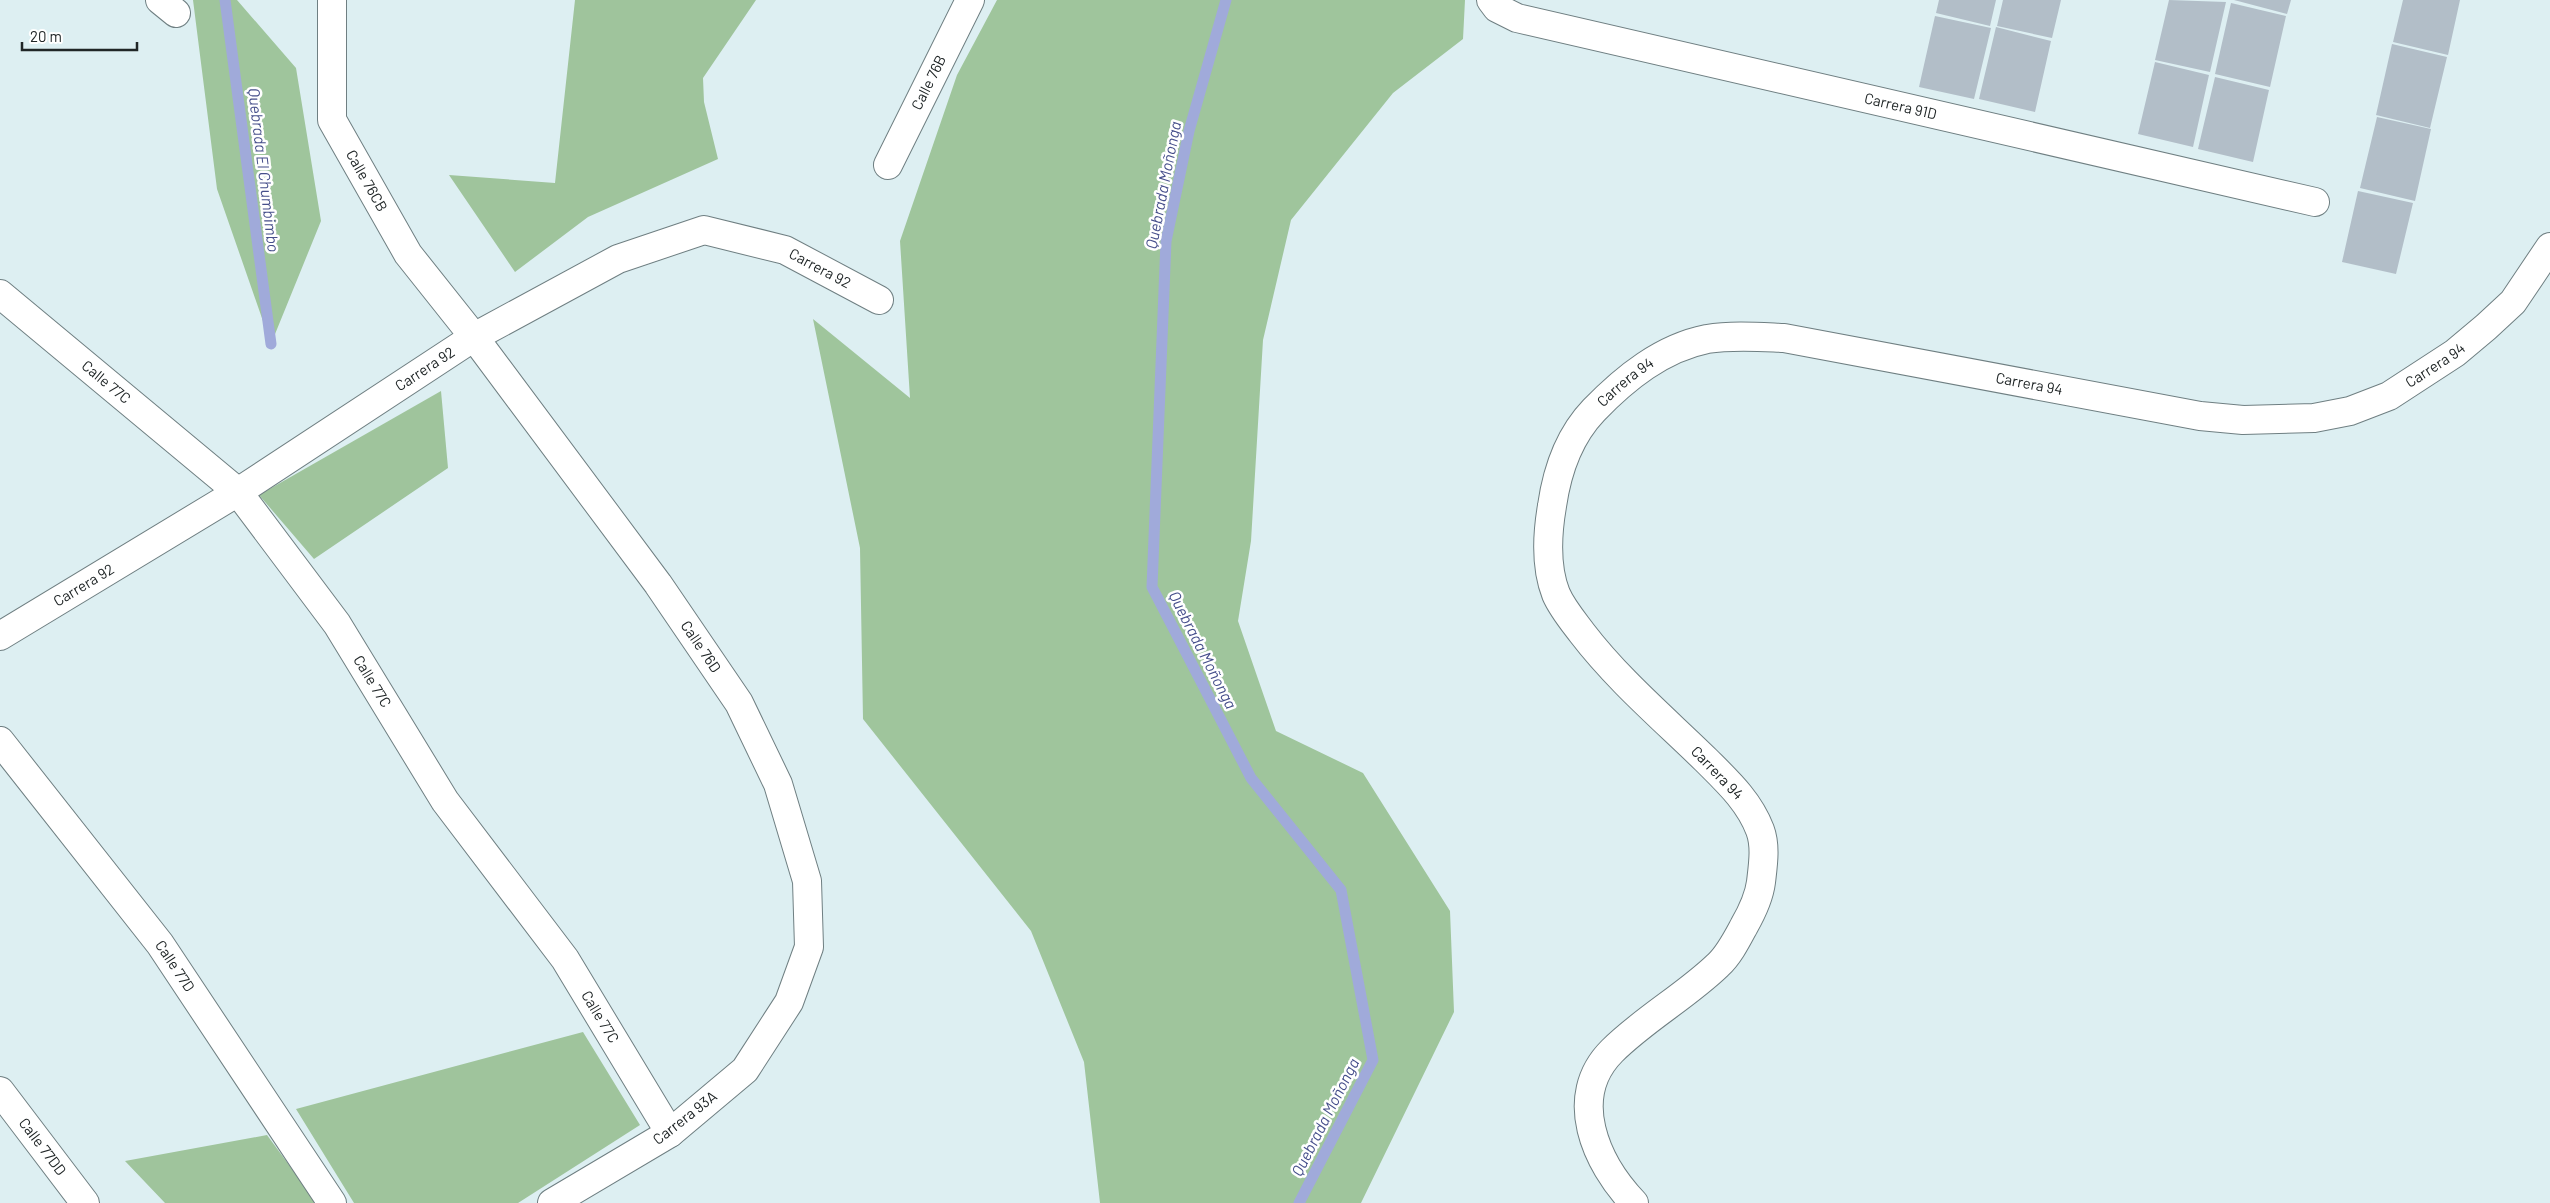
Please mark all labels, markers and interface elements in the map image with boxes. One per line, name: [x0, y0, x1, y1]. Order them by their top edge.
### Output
scale bar: [22, 20, 138, 52]
text: 20 m: [30, 27, 62, 45]
street label: Calle 76B: [907, 52, 949, 113]
water label: Quebrada El Chumbimbo: [245, 87, 284, 253]
street label: Carrera 91D: [1863, 88, 1939, 123]
water label: Quebrada Moñonga: [1141, 120, 1184, 250]
street label: Calle 76CB: [343, 146, 392, 214]
street label: Carrera 92: [786, 244, 854, 291]
street label: Carrera 94: [2402, 338, 2468, 391]
street label: Carrera 92: [391, 342, 458, 394]
street label: Carrera 94: [1593, 353, 1656, 410]
street label: Calle 77C: [79, 356, 135, 407]
street label: Carrera 94: [1994, 368, 2064, 398]
street label: Carrera 92: [50, 559, 117, 610]
water label: Quebrada Moñonga: [1166, 588, 1241, 712]
street label: Calle 76D: [678, 617, 726, 676]
street label: Calle 77C: [350, 652, 396, 710]
street label: Carrera 94: [1688, 742, 1748, 803]
street label: Calle 77D: [152, 936, 199, 995]
street label: Calle 77C: [578, 987, 623, 1046]
water label: Quebrada Moñonga: [1287, 1055, 1362, 1179]
street label: Carrera 93A: [649, 1087, 720, 1148]
street label: Calle 77DD: [16, 1114, 71, 1178]

